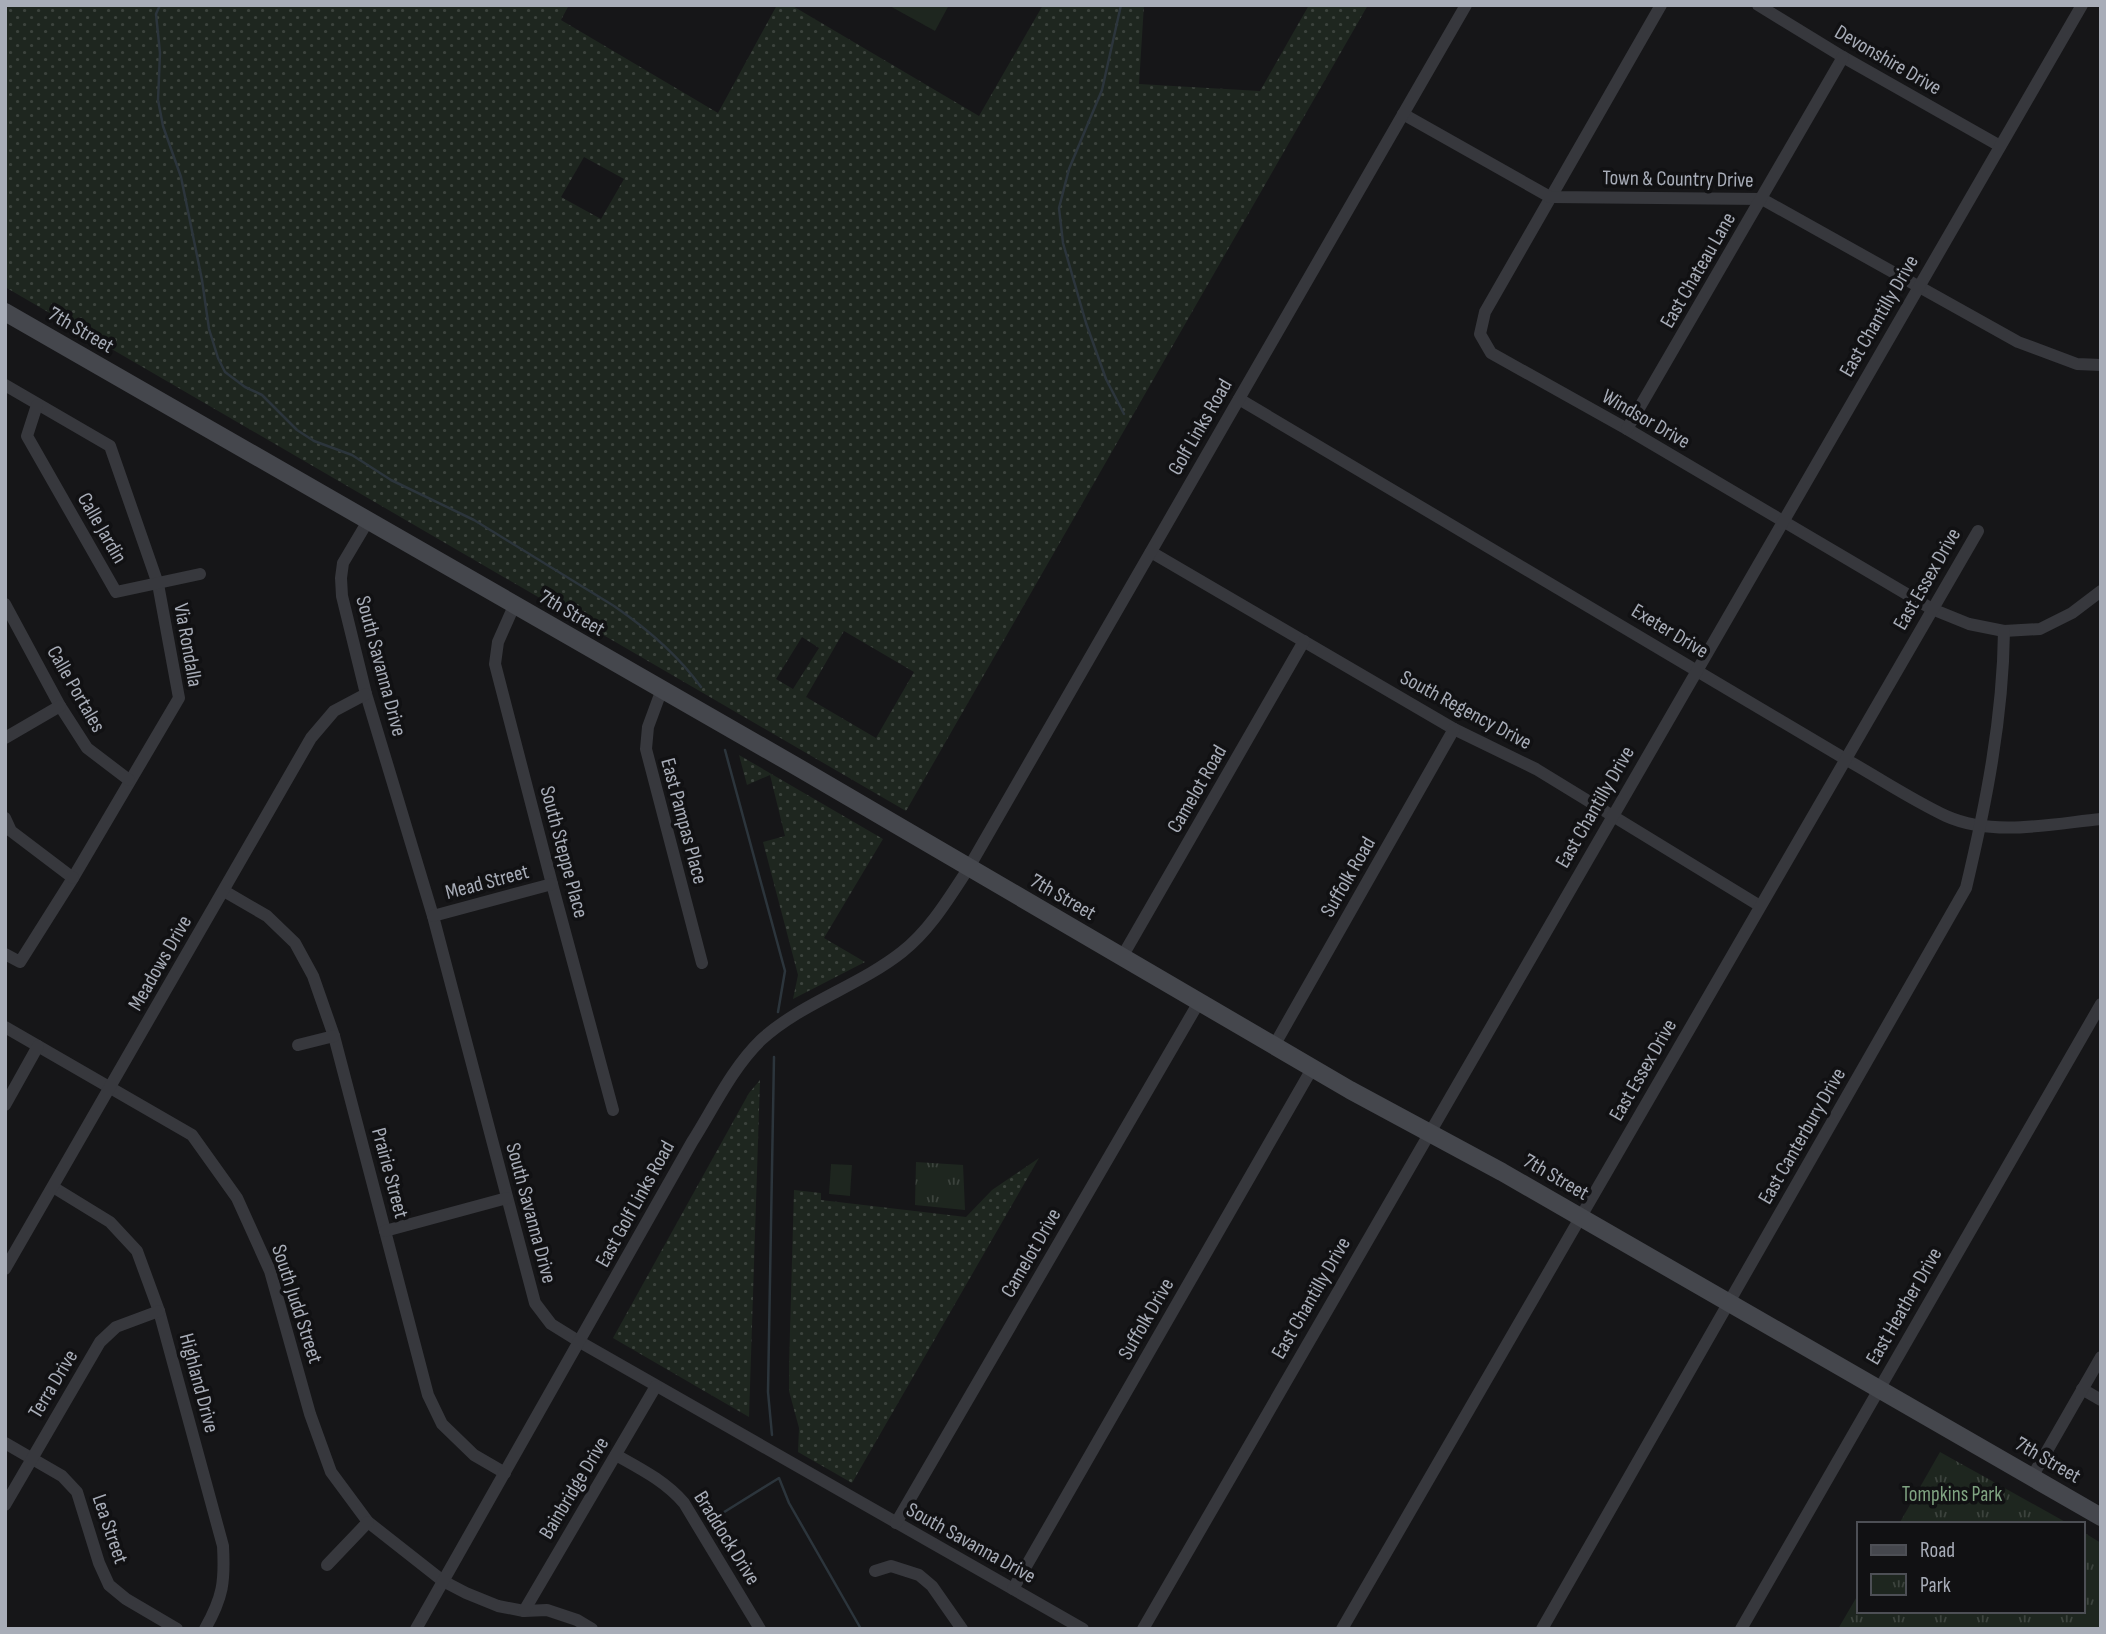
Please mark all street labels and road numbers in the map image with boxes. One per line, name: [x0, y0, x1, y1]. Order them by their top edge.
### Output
street label: Devonshire Drive: [1830, 19, 1946, 101]
street label: Town & Country Drive: [1602, 165, 1754, 193]
street label: East Chateau Lane: [1655, 208, 1741, 332]
street label: East Chantilly Drive: [1834, 251, 1924, 381]
street label: 7th Street: [44, 301, 118, 359]
street label: Golf Links Road: [1162, 374, 1238, 480]
street label: Windsor Drive: [1597, 384, 1695, 454]
street label: Calle Jardin: [72, 488, 132, 568]
street label: East Essex Drive: [1888, 524, 1966, 634]
street label: 7th Street: [535, 584, 609, 642]
street label: South Savanna Drive: [350, 593, 412, 739]
street label: Exeter Drive: [1627, 598, 1713, 664]
street label: Via Rondalla: [168, 601, 208, 689]
street label: Calle Portales: [41, 641, 111, 737]
street label: South Regency Drive: [1396, 665, 1536, 755]
street label: Camelot Road: [1162, 741, 1232, 837]
street label: East Chantilly Drive: [1550, 742, 1640, 872]
street label: East Pampas Place: [655, 755, 713, 887]
street label: South Steppe Place: [534, 783, 594, 921]
street label: Suffolk Road: [1315, 833, 1381, 921]
street label: Mead Street: [443, 859, 531, 905]
street label: 7th Street: [1026, 868, 1100, 926]
street label: Meadows Drive: [123, 911, 197, 1015]
street label: East Essex Drive: [1604, 1015, 1682, 1125]
street label: East Canterbury Drive: [1753, 1063, 1851, 1209]
street label: Prairie Street: [366, 1125, 414, 1221]
street label: East Golf Links Road: [590, 1136, 680, 1272]
street label: South Savanna Drive: [500, 1140, 562, 1286]
street label: 7th Street: [1519, 1148, 1593, 1206]
street label: Camelot Drive: [995, 1204, 1067, 1302]
street label: East Chantilly Drive: [1266, 1233, 1356, 1363]
street label: South Judd Street: [266, 1241, 328, 1367]
street label: East Heather Drive: [1860, 1243, 1948, 1369]
street label: Suffolk Drive: [1113, 1274, 1179, 1364]
street label: Highland Drive: [174, 1331, 224, 1435]
street label: Terra Drive: [23, 1345, 83, 1423]
street label: 7th Street: [2011, 1431, 2085, 1489]
street label: Bainbridge Drive: [534, 1432, 614, 1544]
street label: Braddock Drive: [688, 1487, 766, 1589]
street label: Lea Street: [87, 1491, 133, 1567]
street label: South Savanna Drive: [902, 1497, 1040, 1589]

